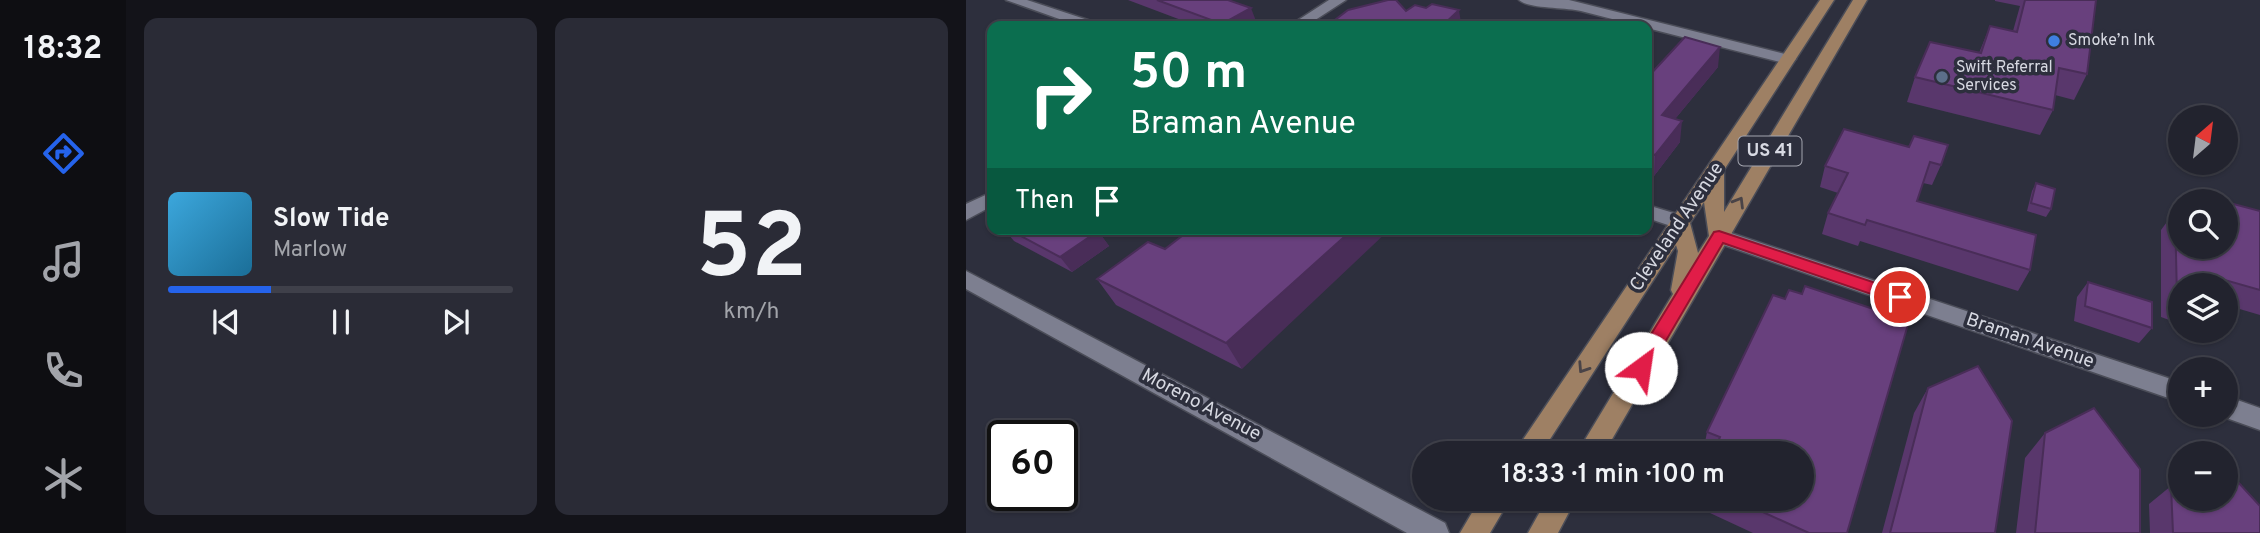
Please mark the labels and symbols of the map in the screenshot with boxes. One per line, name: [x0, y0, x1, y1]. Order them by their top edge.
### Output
place label: Smoke’n Ink: [2068, 31, 2155, 51]
marker: Smoke’n Ink: [2046, 33, 2062, 49]
place label: Swift Referral Services: [1956, 58, 2053, 96]
marker: Swift Referral Services: [1934, 69, 1950, 85]
north arrow: [2168, 105, 2238, 175]
road number: US 41: [1738, 136, 1802, 166]
street label: Cleveland Avenue: [1625, 158, 1729, 296]
one-way arrow: [1731, 197, 1744, 210]
pin: [1870, 267, 1930, 327]
street label: Braman Avenue: [1963, 308, 2097, 374]
position arrow: [1604, 331, 1678, 405]
one-way arrow: [1579, 360, 1591, 373]
street label: Moreno Avenue: [1137, 363, 1265, 447]
speed limit sign: 60: [987, 420, 1078, 511]

